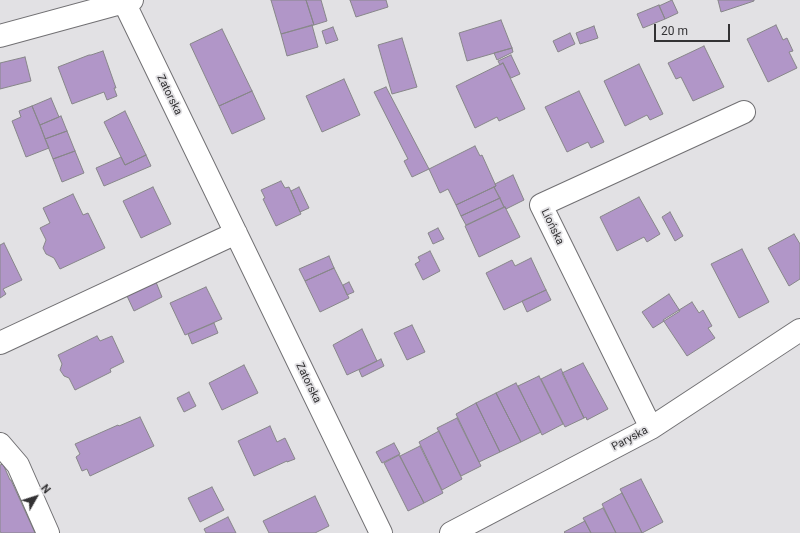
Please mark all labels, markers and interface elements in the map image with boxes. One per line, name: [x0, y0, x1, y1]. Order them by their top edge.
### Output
scale bar: [656, 16, 732, 42]
text: 20 m: [661, 24, 688, 38]
street label: Zatorska: [154, 73, 184, 117]
street label: Liońska: [538, 207, 566, 247]
street label: Zatorska: [293, 361, 323, 405]
street label: Paryska: [610, 424, 650, 454]
north arrow: [16, 477, 56, 517]
text: N: [38, 482, 53, 496]

